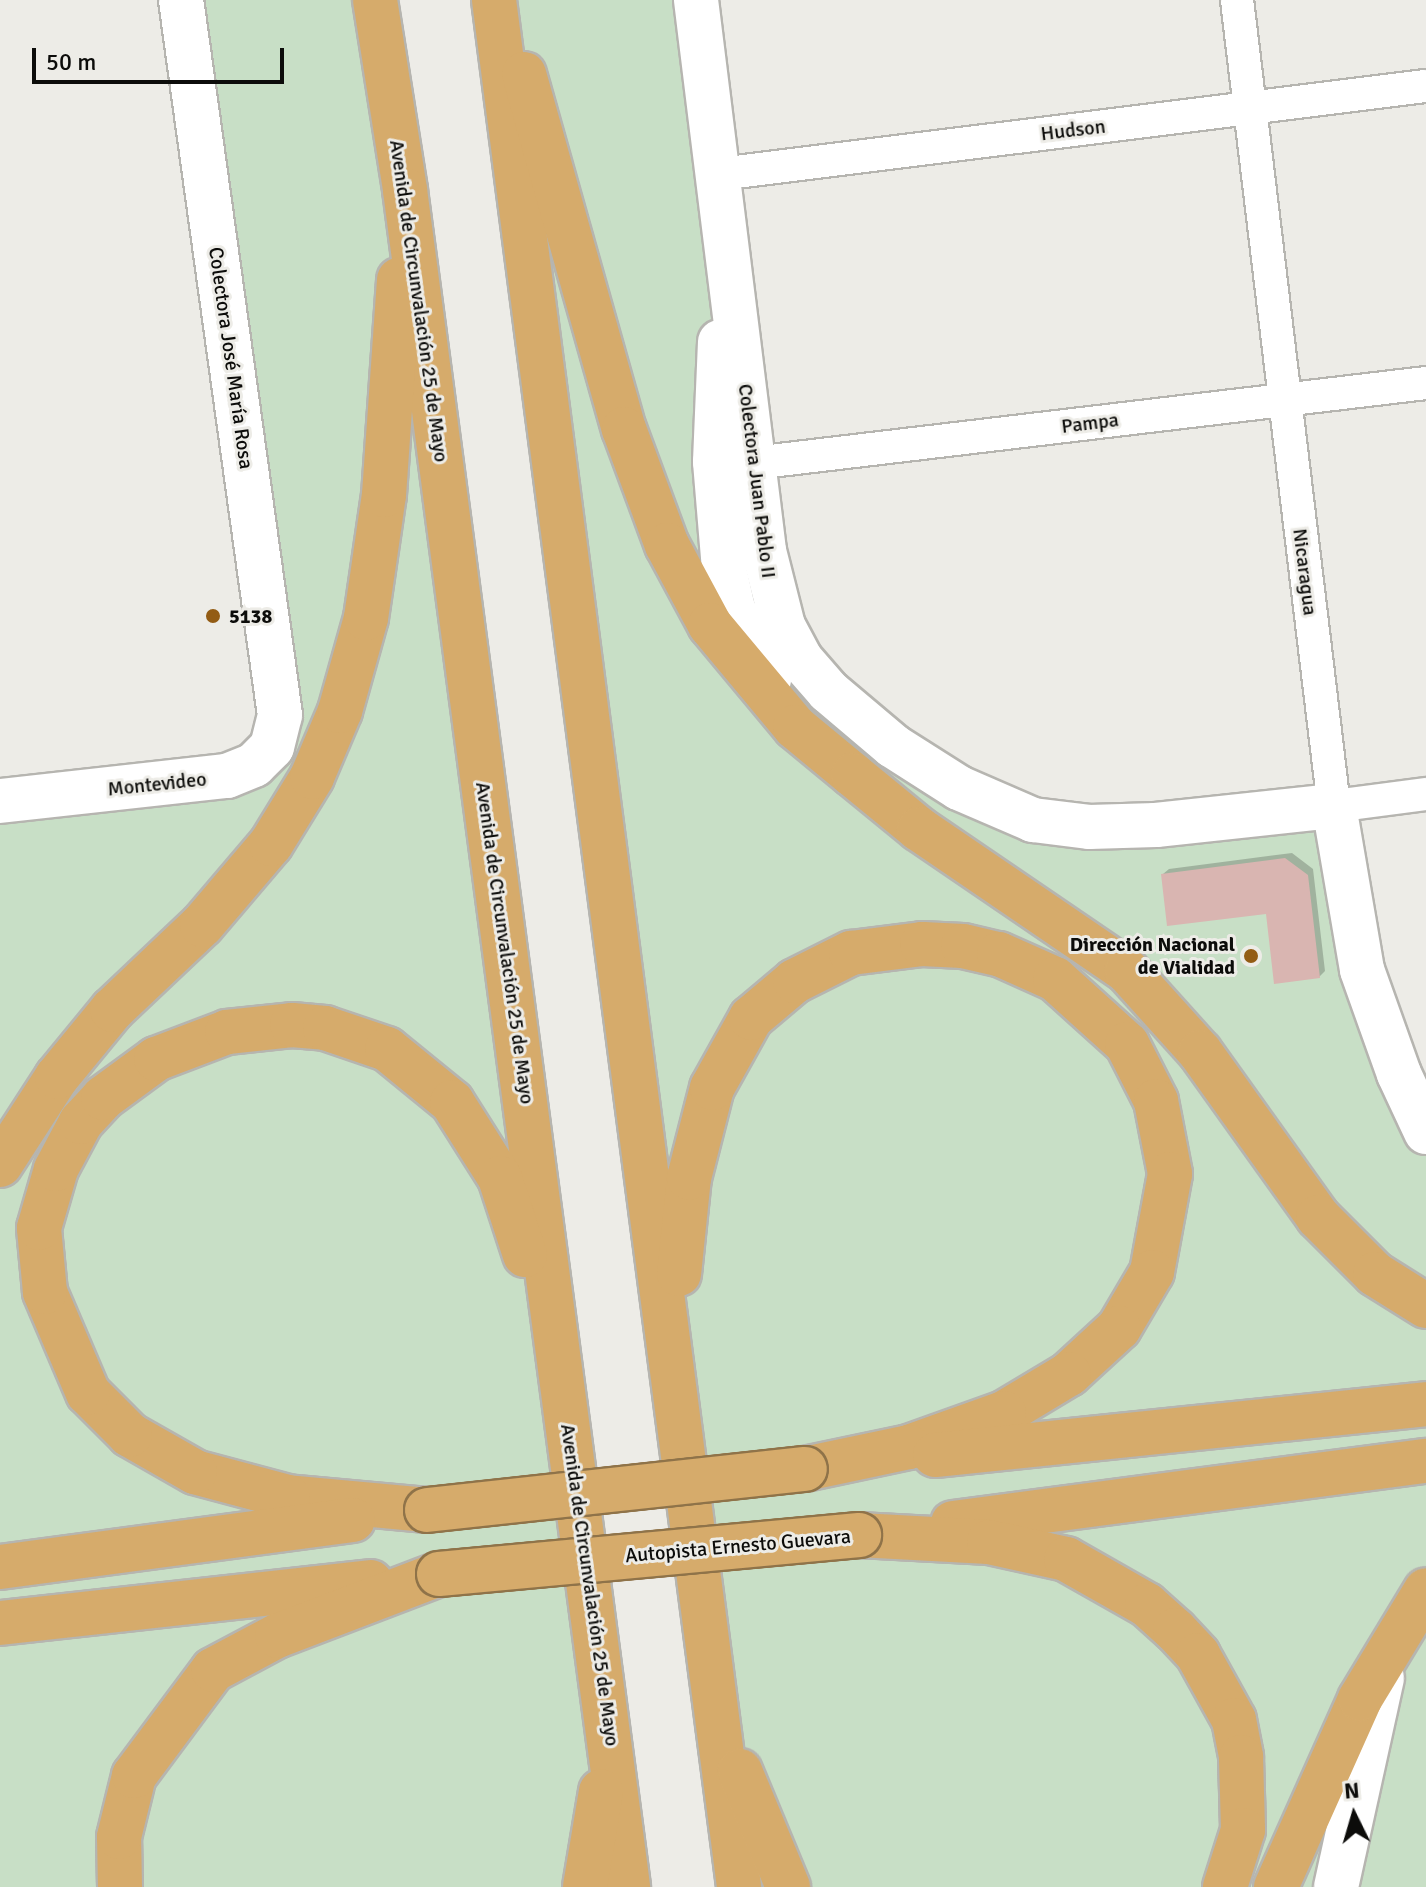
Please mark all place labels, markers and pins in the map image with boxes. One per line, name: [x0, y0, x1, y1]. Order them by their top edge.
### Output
place label: 5138: [229, 604, 272, 628]
marker: 5138: [204, 607, 222, 625]
place label: Dirección Nacional de Vialidad: [1070, 932, 1235, 979]
marker: Dirección Nacional de Vialidad: [1242, 947, 1260, 965]

